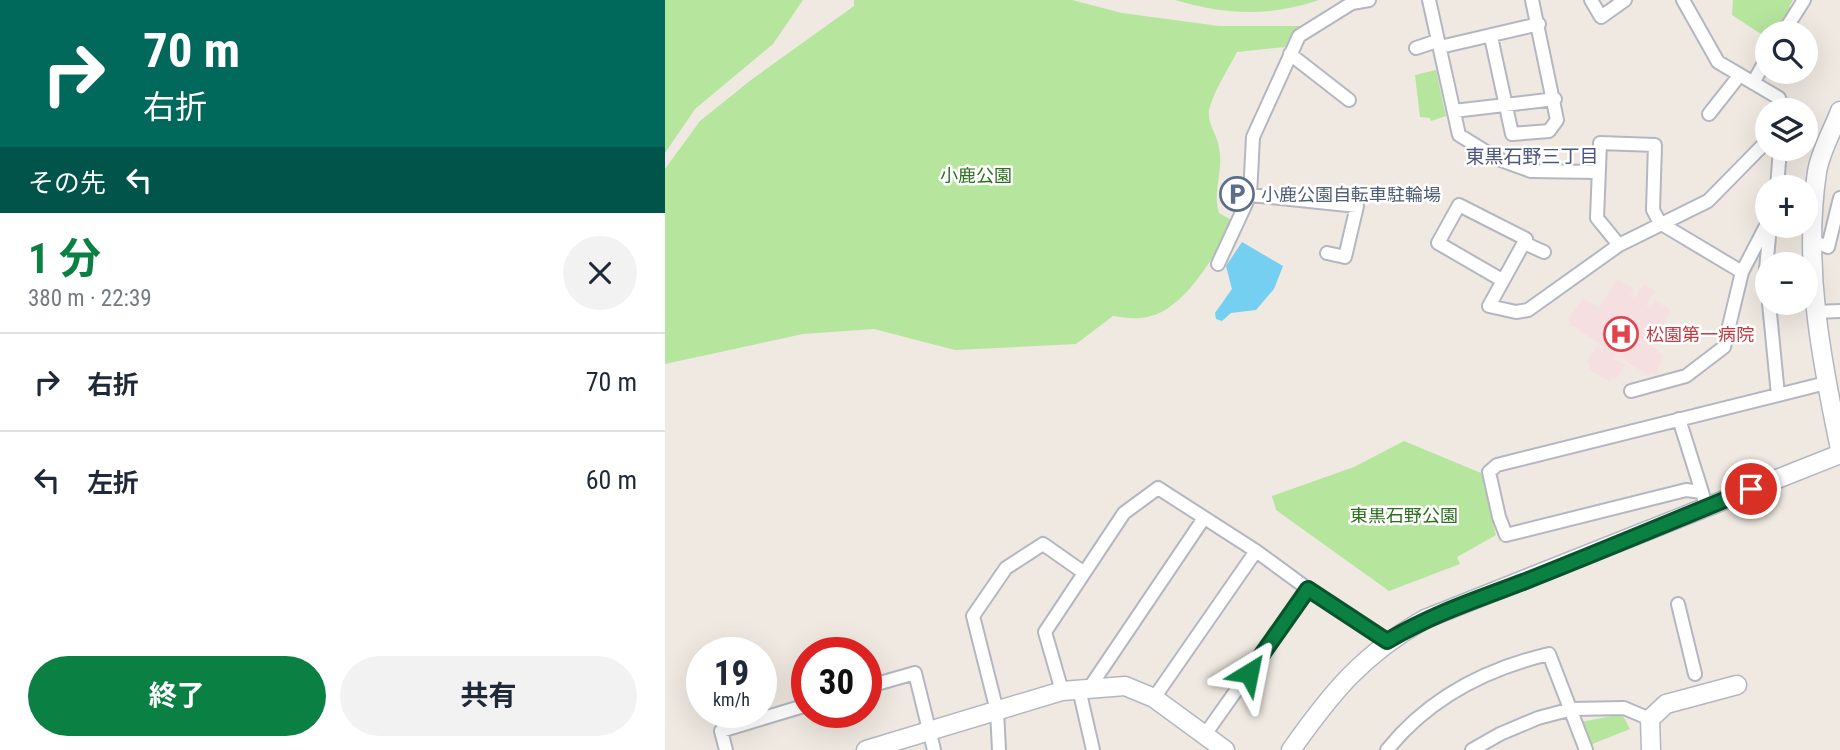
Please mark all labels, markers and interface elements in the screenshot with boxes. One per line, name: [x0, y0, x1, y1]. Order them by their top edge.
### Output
map controls: [1755, 21, 1818, 315]
button: search: [1755, 21, 1818, 84]
text: 70 m: [143, 22, 240, 79]
icon: right: [28, 28, 119, 119]
text: 右折: [143, 88, 207, 126]
button: layers: [1755, 98, 1818, 161]
district label: 東黒石野三丁目: [1465, 145, 1599, 168]
icon: left: [120, 161, 158, 199]
park label: 小鹿公園: [940, 165, 1012, 186]
text: その先: [28, 168, 106, 198]
parking icon: 小鹿公園自転車駐輪場: [1218, 175, 1256, 213]
button: +: [1755, 175, 1818, 238]
place label: 小鹿公園自転車駐輪場: [1261, 184, 1441, 205]
text: 1 分: [28, 234, 101, 283]
button: close: [563, 236, 637, 310]
button: −: [1755, 252, 1818, 315]
text: 380 m · 22:39: [28, 285, 152, 312]
hospital icon: 松園第一病院: [1602, 315, 1640, 353]
place label: 松園第一病院: [1646, 324, 1754, 345]
icon: right: [28, 363, 66, 401]
text: 70 m: [586, 367, 637, 397]
text: 右折: [87, 370, 139, 400]
pin: [1721, 459, 1781, 519]
icon: left: [28, 461, 66, 499]
text: 60 m: [586, 465, 637, 495]
text: 左折: [87, 468, 139, 498]
icon: arrive: [1732, 470, 1770, 508]
park label: 東黒石野公園: [1350, 505, 1458, 526]
position arrow: [1212, 636, 1286, 710]
speed limit sign: 30: [791, 637, 882, 728]
text: 19: [714, 653, 749, 694]
button: 終了: [28, 656, 326, 736]
button: 共有: [340, 656, 637, 736]
text: km/h: [713, 689, 750, 710]

